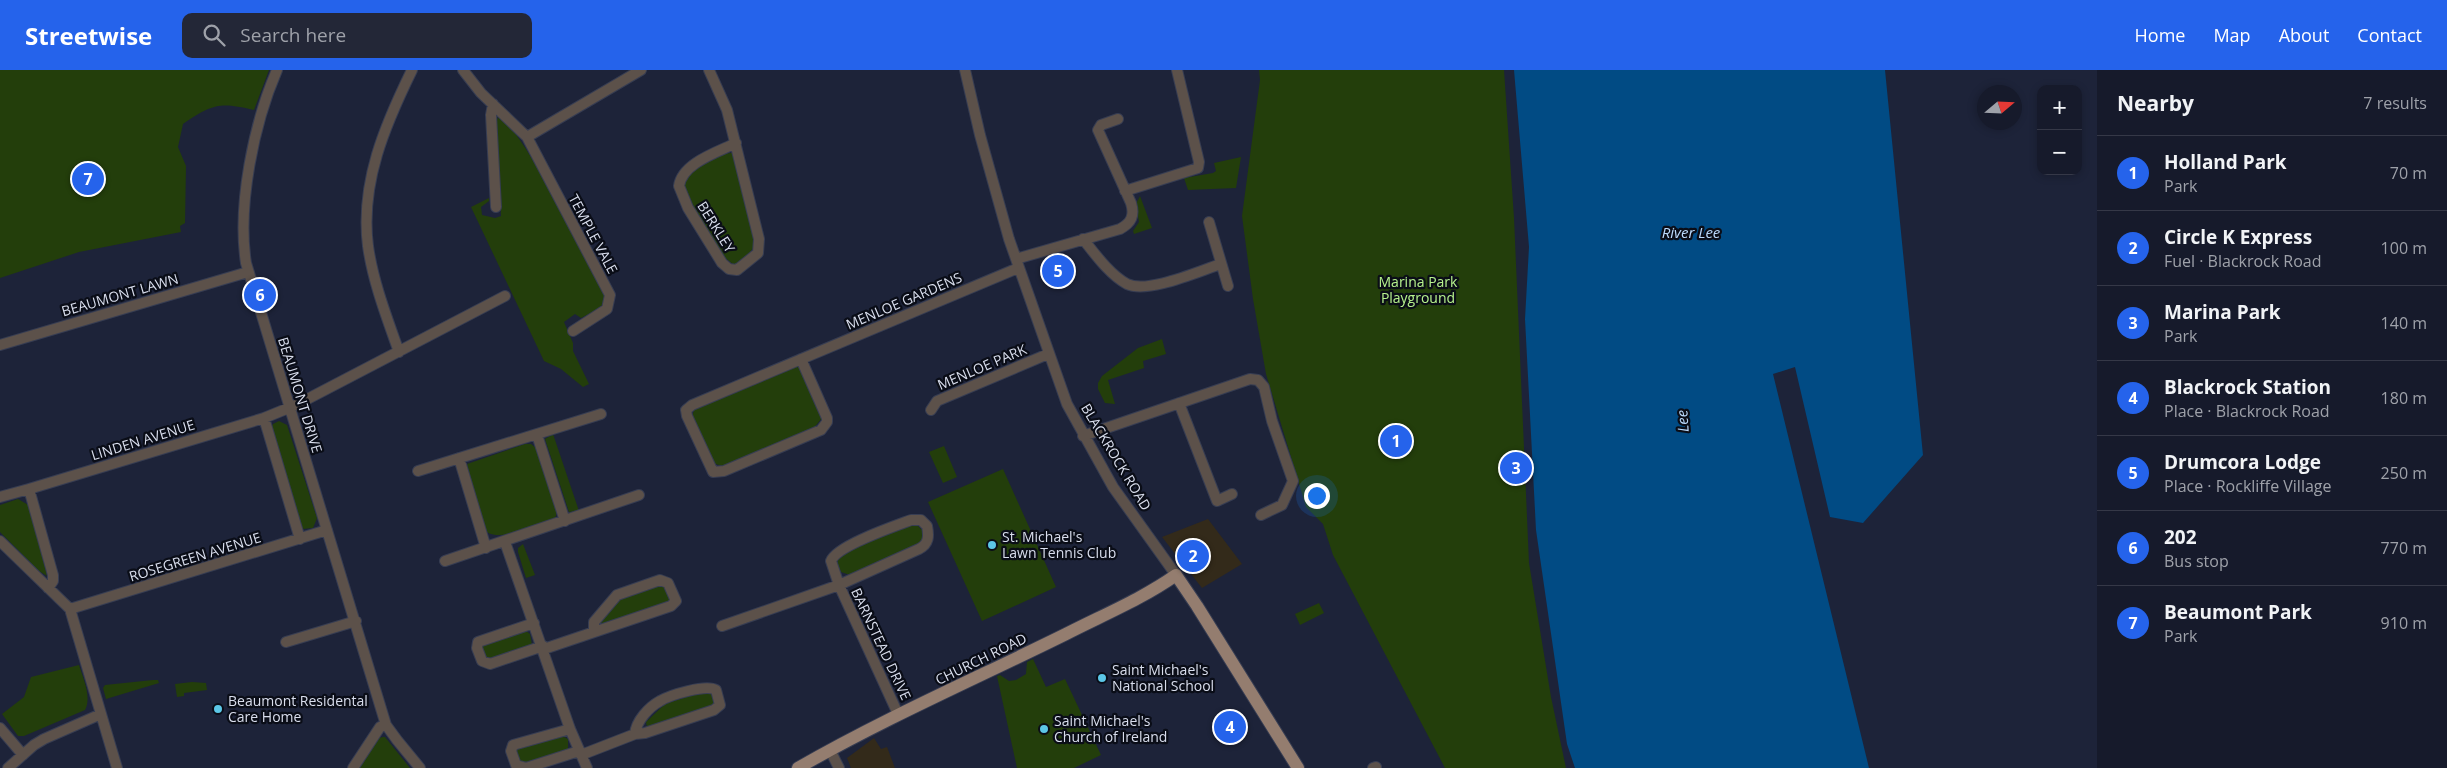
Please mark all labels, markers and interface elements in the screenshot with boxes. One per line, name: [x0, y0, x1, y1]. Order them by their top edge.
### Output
search box: [182, 13, 532, 58]
text: Streetwise: [25, 19, 152, 52]
icon: search: [200, 21, 228, 49]
text: Search here: [240, 22, 346, 48]
text: Home: [2135, 23, 2185, 47]
text: Map: [2213, 23, 2251, 47]
text: About: [2279, 23, 2329, 47]
text: Contact: [2357, 23, 2422, 47]
north arrow: [1977, 85, 2022, 130]
map controls: [2037, 85, 2082, 175]
button: +: [2037, 85, 2082, 130]
text: Nearby: [2117, 89, 2194, 117]
text: 7 results: [2363, 92, 2427, 114]
button: −: [2037, 130, 2082, 175]
text: Holland Park: [2164, 149, 2287, 175]
pin: 7: [72, 160, 104, 198]
text: 1: [2128, 162, 2138, 184]
text: 70 m: [2390, 162, 2427, 184]
text: Park: [2164, 175, 2197, 197]
street label: TEMPLE VALE: [565, 191, 622, 277]
street label: BERKLEY: [693, 198, 740, 256]
water label: River Lee: [1662, 222, 1721, 242]
text: Circle K Express: [2164, 224, 2312, 250]
text: 2: [2128, 237, 2138, 259]
text: 100 m: [2381, 237, 2427, 259]
text: Fuel · Blackrock Road: [2164, 250, 2322, 272]
pin: 5: [1042, 252, 1074, 290]
street label: MENLOE GARDENS: [843, 267, 965, 334]
street label: BEAUMONT LAWN: [59, 269, 181, 320]
park label: Marina Park Playground: [1379, 272, 1458, 307]
pin: 6: [244, 276, 276, 314]
text: Marina Park: [2164, 299, 2281, 325]
text: 3: [2128, 312, 2138, 334]
text: 140 m: [2381, 312, 2427, 334]
text: Park: [2164, 325, 2197, 347]
street label: BEAUMONT DRIVE: [274, 335, 327, 455]
street label: MENLOE PARK: [934, 339, 1030, 394]
text: Blackrock Station: [2164, 374, 2331, 400]
text: 4: [2128, 387, 2138, 409]
text: 180 m: [2381, 387, 2427, 409]
street label: BLACKROCK ROAD: [1077, 400, 1156, 514]
text: Place · Blackrock Road: [2164, 400, 2330, 422]
water label: Lee: [1671, 409, 1693, 433]
street label: LINDEN AVENUE: [89, 415, 197, 464]
pin: 1: [1380, 422, 1412, 460]
pin: 3: [1500, 449, 1532, 487]
text: Drumcora Lodge: [2164, 449, 2321, 475]
text: 5: [2128, 462, 2138, 484]
text: 250 m: [2381, 462, 2427, 484]
text: Place · Rockliffe Village: [2164, 475, 2332, 497]
your location: [1304, 483, 1330, 509]
text: 202: [2164, 524, 2197, 550]
street label: ROSEGREEN AVENUE: [127, 527, 263, 586]
place label: St. Michael's Lawn Tennis Club: [1002, 527, 1116, 562]
pin: 2: [1177, 537, 1209, 575]
text: 6: [2128, 537, 2138, 559]
text: 770 m: [2381, 537, 2427, 559]
marker: St. Michael's Lawn Tennis Club: [986, 539, 998, 551]
text: Bus stop: [2164, 550, 2229, 572]
street label: BARNSTEAD DRIVE: [847, 585, 916, 703]
text: Beaumont Park: [2164, 599, 2312, 625]
text: 7: [2128, 612, 2138, 634]
text: 910 m: [2381, 612, 2427, 634]
text: Park: [2164, 625, 2197, 647]
street label: CHURCH ROAD: [932, 628, 1030, 689]
place label: Saint Michael's National School: [1112, 660, 1214, 695]
marker: Saint Michael's National School: [1096, 672, 1108, 684]
place label: Beaumont Residental Care Home: [228, 691, 368, 726]
marker: Beaumont Residental Care Home: [212, 703, 224, 715]
pin: 4: [1214, 708, 1246, 746]
place label: Saint Michael's Church of Ireland: [1054, 711, 1167, 746]
marker: Saint Michael's Church of Ireland: [1038, 723, 1050, 735]

